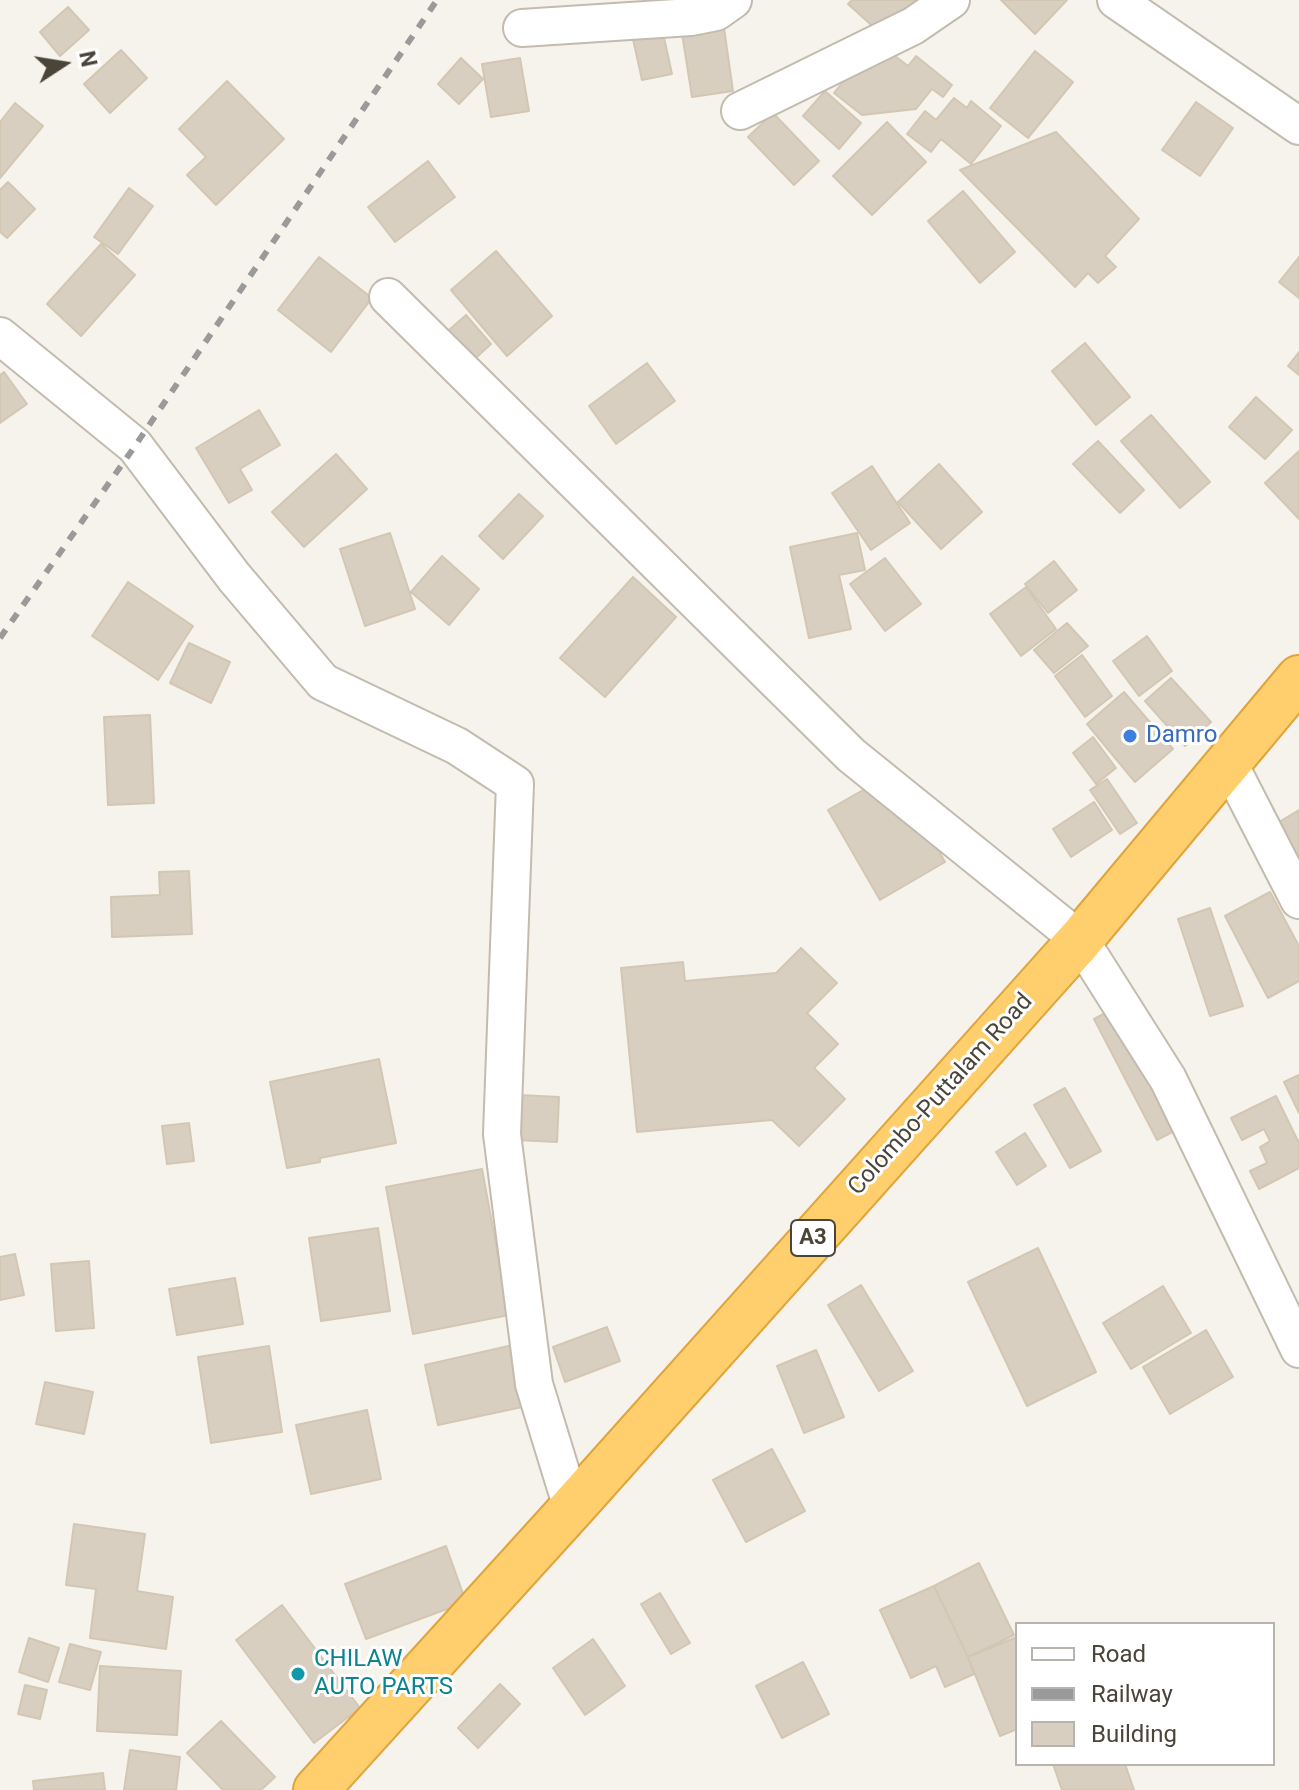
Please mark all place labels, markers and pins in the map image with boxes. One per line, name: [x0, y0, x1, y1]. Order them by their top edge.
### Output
place label: Damro: [1146, 722, 1217, 750]
marker: Damro: [1121, 727, 1139, 745]
place label: CHILAW AUTO PARTS: [314, 1646, 453, 1702]
marker: CHILAW AUTO PARTS: [289, 1665, 307, 1683]

